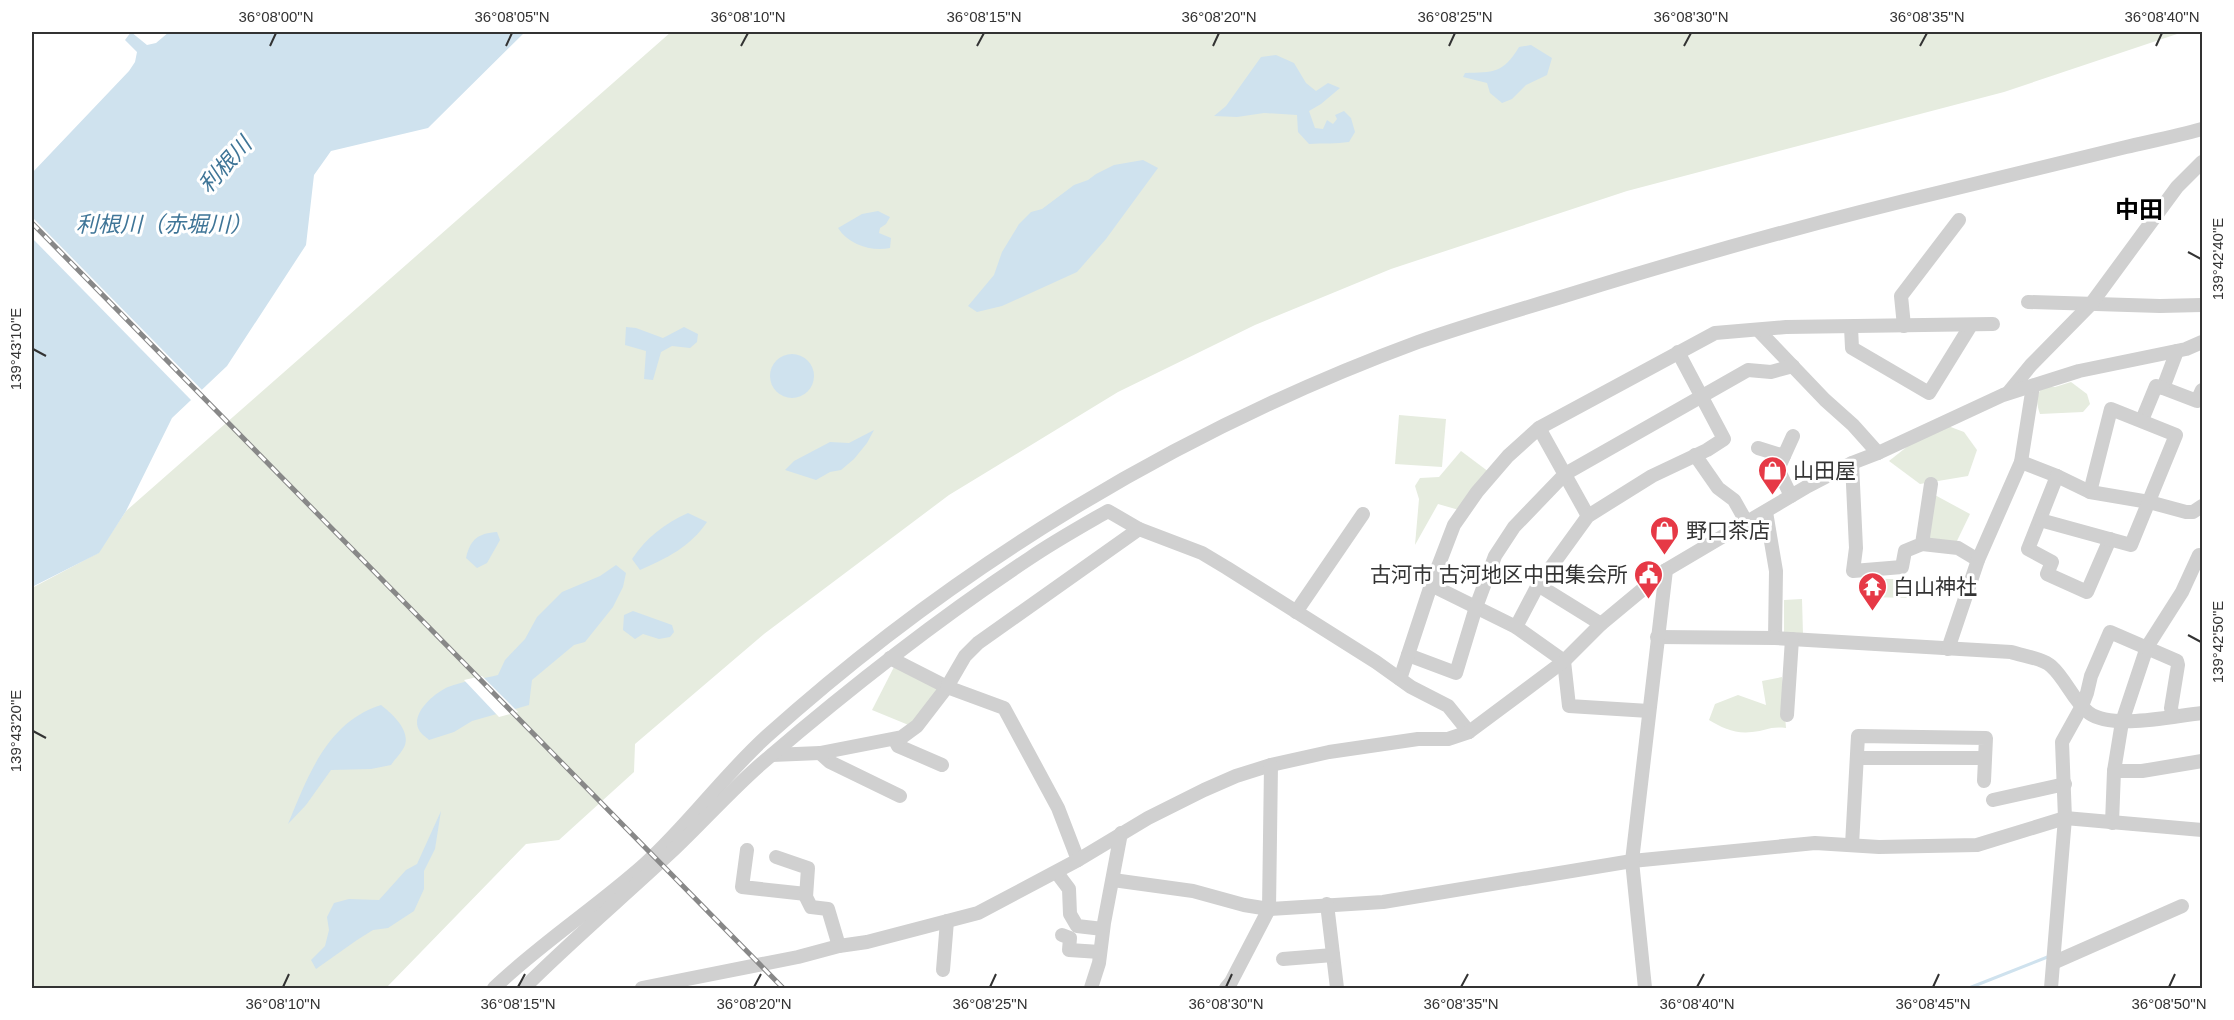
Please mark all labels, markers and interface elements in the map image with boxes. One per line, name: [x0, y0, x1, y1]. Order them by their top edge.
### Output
text: 36°08'00"N: [238, 8, 314, 25]
text: 36°08'05"N: [474, 8, 550, 25]
text: 36°08'10"N: [710, 8, 786, 25]
text: 36°08'15"N: [946, 8, 1022, 25]
text: 36°08'20"N: [1181, 8, 1257, 25]
text: 36°08'25"N: [1417, 8, 1493, 25]
text: 36°08'30"N: [1653, 8, 1729, 25]
text: 36°08'35"N: [1889, 8, 1965, 25]
text: 36°08'40"N: [2124, 8, 2200, 25]
water label: 利根川: [194, 131, 258, 198]
district label: 中田: [2115, 196, 2163, 223]
water label: 利根川（赤堀川）: [76, 212, 252, 237]
text: 139°42'40"E: [2209, 218, 2226, 300]
text: 139°43'10"E: [7, 308, 24, 390]
shop icon: 山田屋: [1756, 454, 1788, 496]
place label: 山田屋: [1793, 459, 1856, 482]
shop icon: 野口茶店: [1649, 514, 1681, 556]
place label: 野口茶店: [1686, 519, 1770, 542]
public building icon: 古河市 古河地区中田集会所: [1633, 558, 1665, 600]
place label: 古河市 古河地区中田集会所: [1370, 563, 1628, 586]
temple icon: 白山神社: [1856, 570, 1888, 612]
place label: 白山神社: [1893, 575, 1977, 598]
text: 139°42'50"E: [2209, 601, 2226, 683]
text: 139°43'20"E: [7, 690, 24, 772]
text: 36°08'10"N: [245, 995, 321, 1012]
text: 36°08'15"N: [480, 995, 556, 1012]
text: 36°08'20"N: [716, 995, 792, 1012]
text: 36°08'25"N: [952, 995, 1028, 1012]
text: 36°08'30"N: [1188, 995, 1264, 1012]
text: 36°08'35"N: [1423, 995, 1499, 1012]
text: 36°08'40"N: [1659, 995, 1735, 1012]
text: 36°08'45"N: [1895, 995, 1971, 1012]
text: 36°08'50"N: [2131, 995, 2207, 1012]

